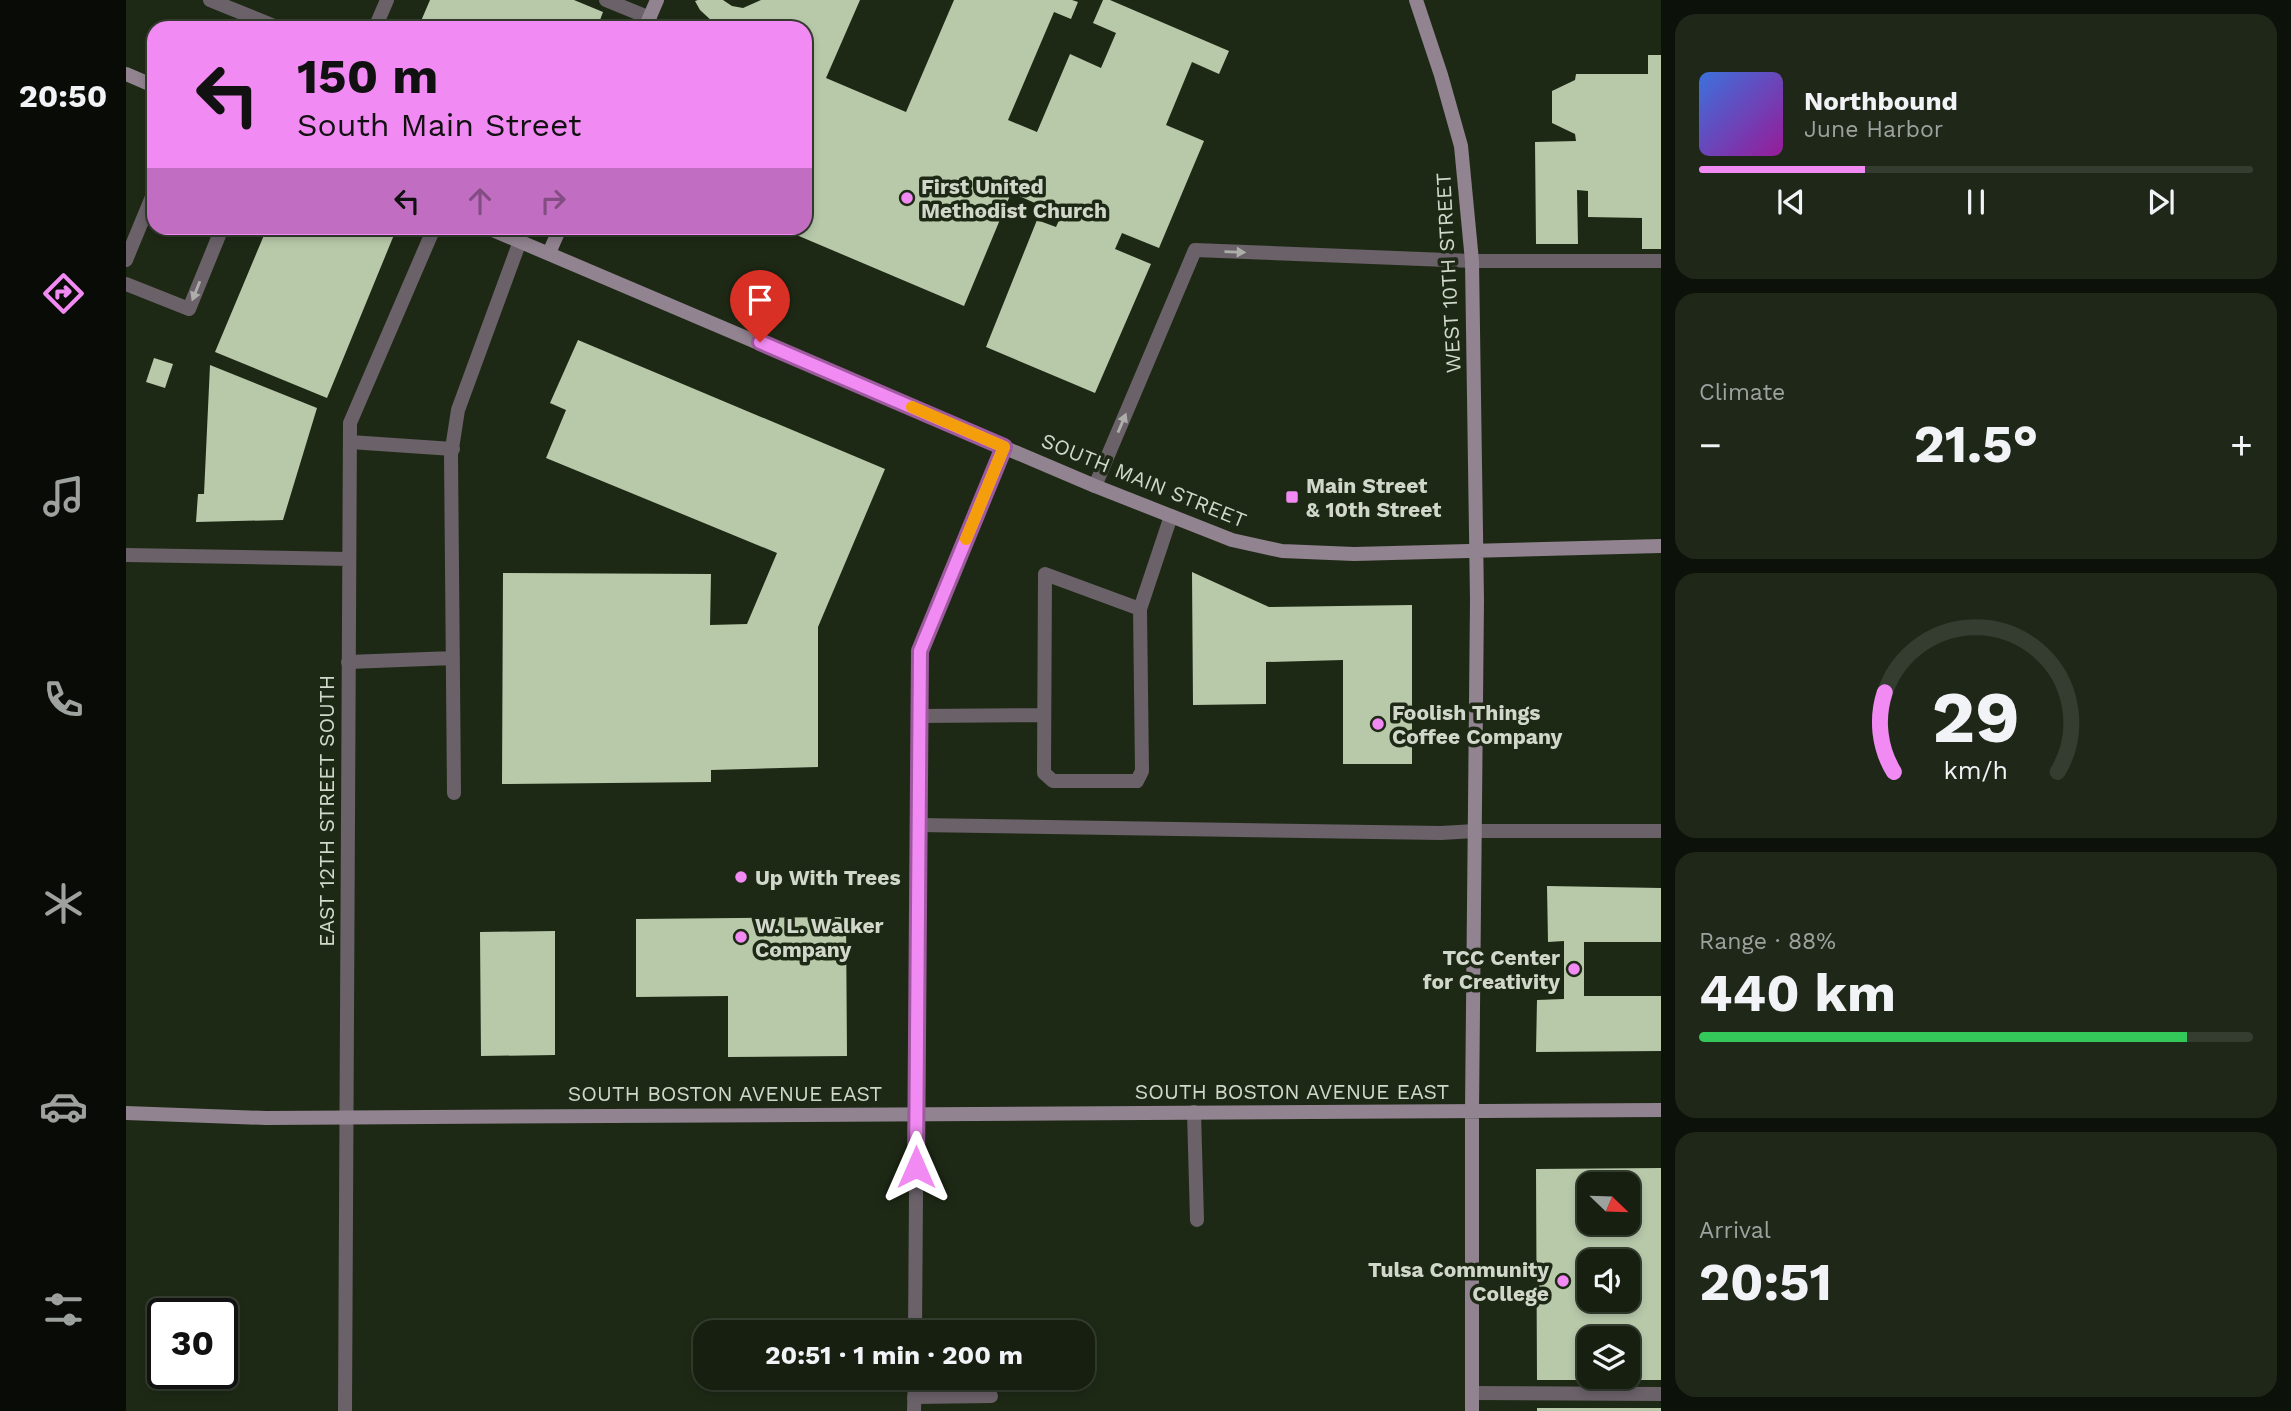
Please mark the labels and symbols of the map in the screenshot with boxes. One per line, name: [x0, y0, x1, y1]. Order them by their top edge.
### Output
street label: WEST 10TH STREET: [1430, 172, 1466, 374]
place label: First United Methodist Church: [921, 174, 1107, 223]
marker: First United Methodist Church: [899, 190, 915, 206]
one-way arrow: [1225, 246, 1247, 257]
pin: [730, 270, 790, 342]
one-way arrow: [191, 280, 202, 301]
one-way arrow: [1116, 413, 1128, 433]
street label: SOUTH MAIN STREET: [1038, 427, 1250, 533]
place label: Main Street & 10th Street: [1306, 473, 1441, 522]
marker: Main Street & 10th Street: [1284, 489, 1300, 505]
street label: EAST 12TH STREET SOUTH: [314, 675, 339, 947]
place label: Foolish Things Coffee Company: [1392, 700, 1563, 749]
marker: Foolish Things Coffee Company: [1370, 716, 1386, 732]
place label: Up With Trees: [755, 865, 901, 890]
marker: Up With Trees: [733, 869, 749, 885]
place label: W. L. Walker Company: [755, 913, 884, 962]
marker: W. L. Walker Company: [733, 929, 749, 945]
place label: TCC Center for Creativity: [1423, 945, 1560, 994]
marker: TCC Center for Creativity: [1566, 961, 1582, 977]
street label: SOUTH BOSTON AVENUE EAST: [1135, 1079, 1449, 1104]
street label: SOUTH BOSTON AVENUE EAST: [568, 1081, 882, 1106]
position arrow: [879, 1130, 953, 1204]
north arrow: [1577, 1172, 1640, 1236]
place label: Tulsa Community College: [1368, 1257, 1549, 1306]
marker: Tulsa Community College: [1555, 1273, 1571, 1289]
speed limit sign: 30: [147, 1298, 238, 1389]

